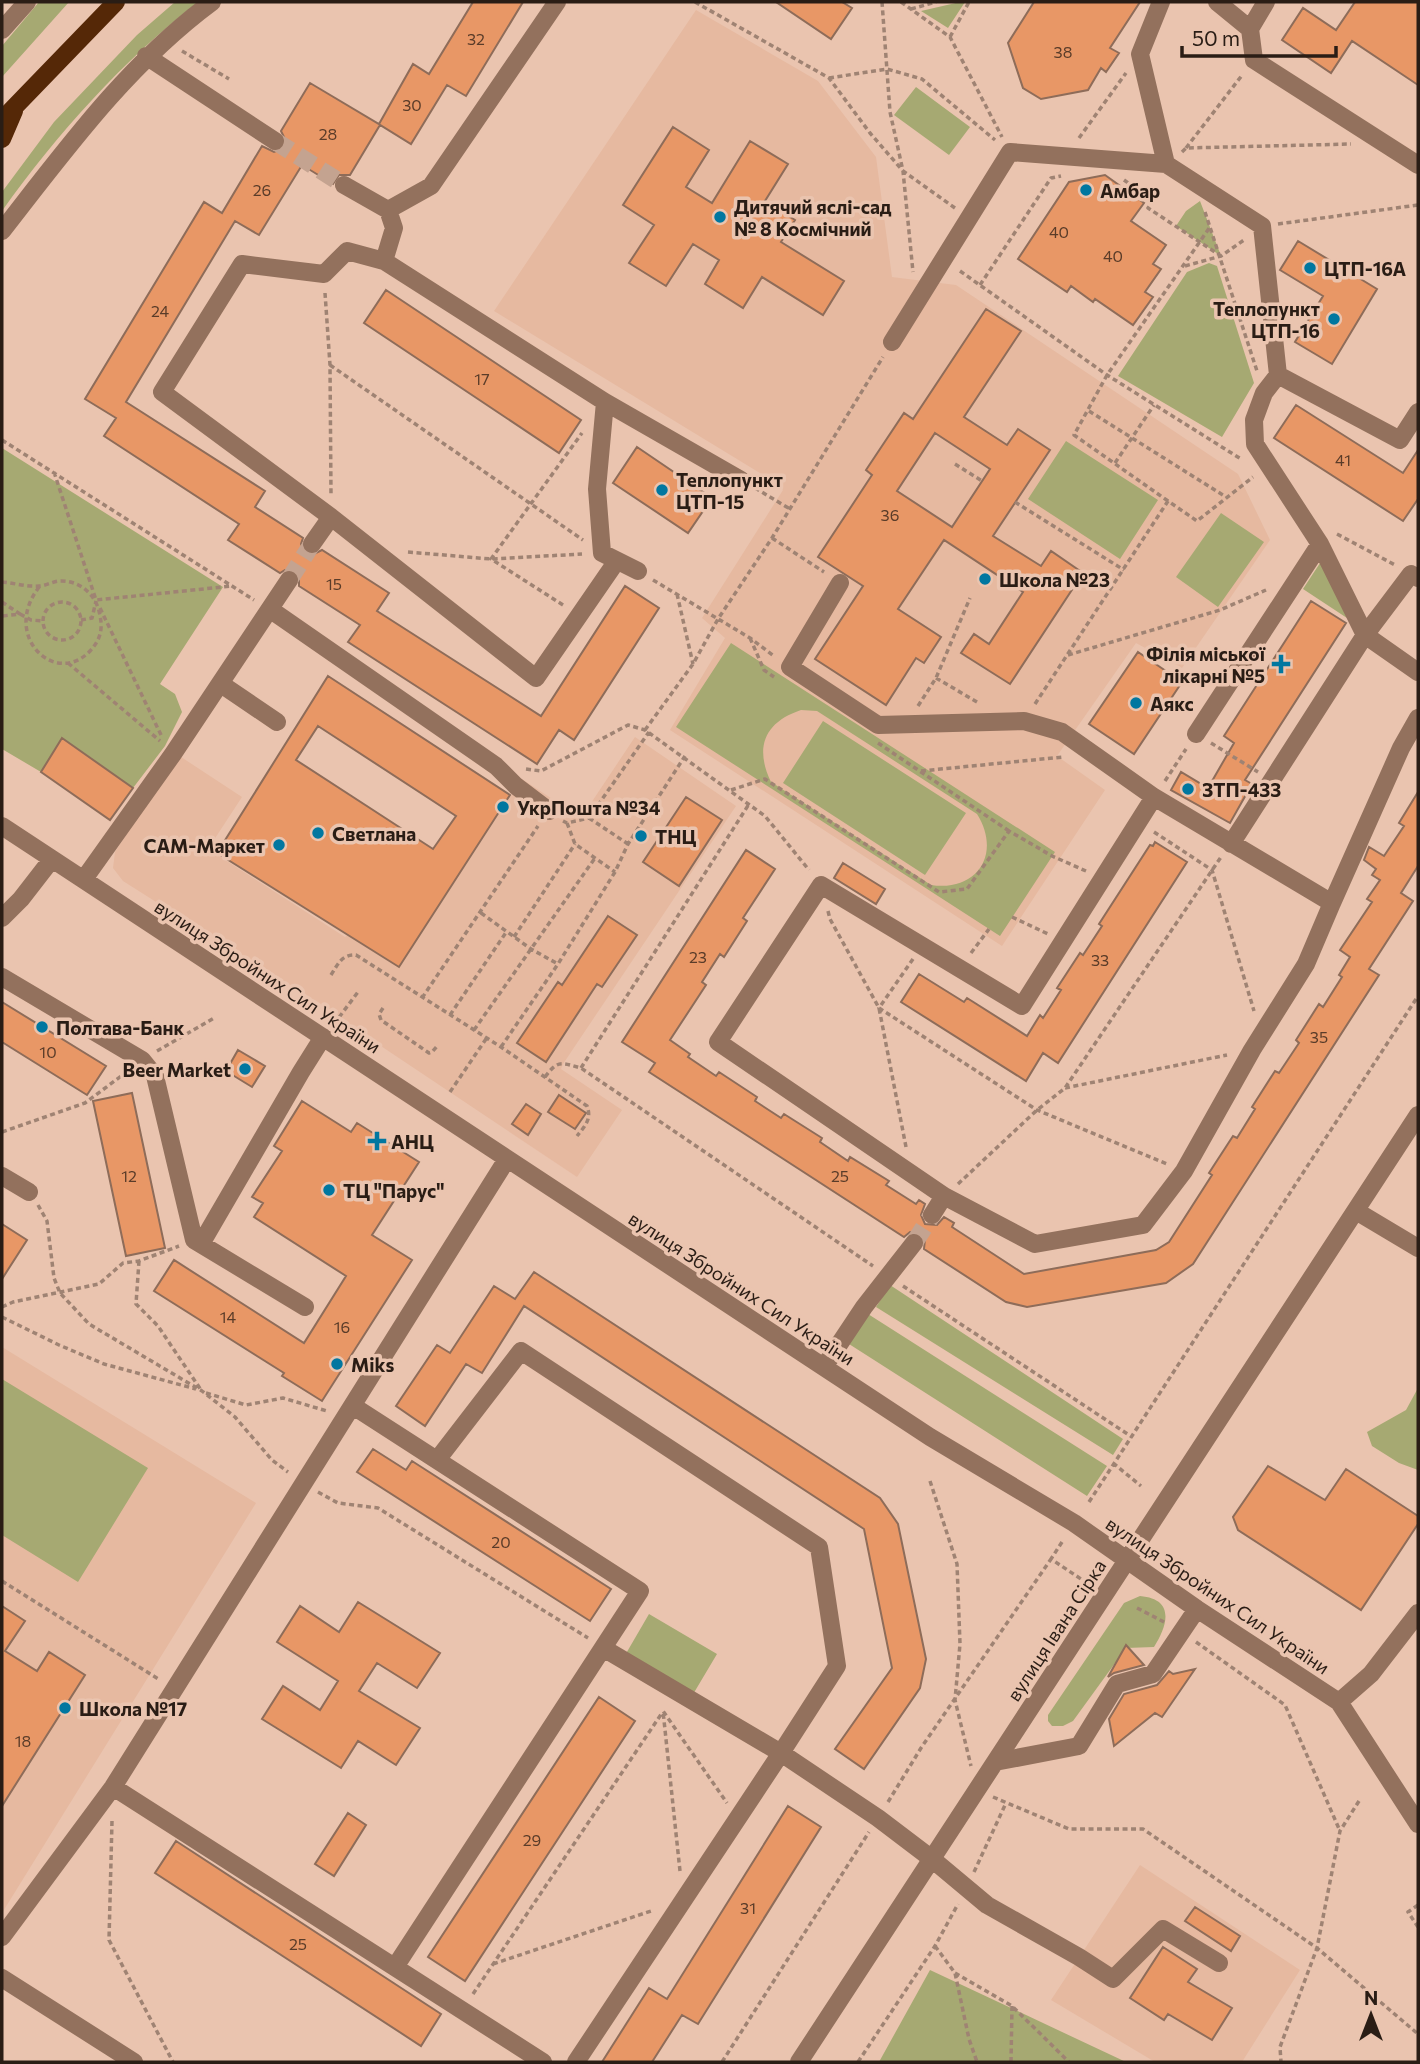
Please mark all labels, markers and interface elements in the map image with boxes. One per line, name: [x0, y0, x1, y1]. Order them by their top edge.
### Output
scale bar: [1182, 14, 1336, 58]
text: 50 m: [1192, 25, 1240, 50]
house number: 32: [467, 29, 485, 48]
house number: 38: [1054, 42, 1072, 61]
house number: 30: [402, 95, 422, 114]
house number: 28: [319, 124, 337, 143]
place label: Амбар: [1100, 179, 1160, 202]
house number: 26: [253, 180, 271, 199]
marker: Амбар: [1078, 182, 1094, 198]
place label: Дитячий яслі-сад № 8 Космічний: [734, 195, 892, 240]
marker: Дитячий яслі-сад № 8 Космічний: [712, 209, 728, 225]
house number: 40: [1049, 222, 1069, 241]
house number: 40: [1103, 246, 1123, 265]
place label: ЦТП-16А: [1324, 257, 1407, 280]
marker: ЦТП-16А: [1302, 260, 1318, 276]
place label: Теплопункт ЦТП-16: [1213, 297, 1320, 342]
house number: 24: [151, 301, 169, 320]
marker: Теплопункт ЦТП-16: [1326, 311, 1342, 327]
house number: 17: [474, 369, 490, 388]
house number: 41: [1335, 450, 1351, 469]
place label: Теплопункт ЦТП-15: [676, 468, 783, 513]
marker: Теплопункт ЦТП-15: [654, 482, 670, 498]
house number: 36: [881, 505, 899, 524]
place label: Школа №23: [999, 568, 1110, 591]
marker: Школа №23: [977, 571, 993, 587]
house number: 15: [326, 574, 342, 593]
place label: Філія міської лікарні №5: [1146, 642, 1266, 687]
marker: Філія міської лікарні №5: [1271, 654, 1291, 674]
place label: Аякс: [1150, 692, 1194, 715]
marker: Аякс: [1128, 695, 1144, 711]
place label: ЗТП-433: [1202, 778, 1281, 801]
marker: ЗТП-433: [1180, 781, 1196, 797]
place label: УкрПошта №34: [517, 796, 661, 819]
marker: УкрПошта №34: [495, 799, 511, 815]
place label: Светлана: [332, 822, 416, 845]
marker: Светлана: [310, 825, 326, 841]
place label: ТНЦ: [655, 825, 697, 848]
marker: ТНЦ: [633, 828, 649, 844]
place label: САМ-Маркет: [143, 834, 265, 857]
marker: САМ-Маркет: [271, 837, 287, 853]
street label: вулиця Збройних Сил України: [151, 894, 385, 1058]
house number: 23: [689, 947, 707, 966]
house number: 33: [1091, 950, 1109, 969]
place label: Полтава-Банк: [56, 1016, 184, 1039]
marker: Полтава-Банк: [34, 1019, 50, 1035]
house number: 35: [1310, 1027, 1328, 1046]
house number: 10: [39, 1042, 57, 1061]
place label: Beer Market: [123, 1058, 231, 1081]
marker: Beer Market: [237, 1061, 253, 1077]
place label: АНЦ: [391, 1130, 434, 1153]
marker: АНЦ: [369, 1133, 385, 1149]
house number: 12: [121, 1166, 137, 1185]
house number: 25: [831, 1166, 849, 1185]
place label: ТЦ "Парус": [343, 1179, 444, 1202]
marker: ТЦ "Парус": [321, 1182, 337, 1198]
street label: вулиця Збройних Сил України: [625, 1206, 859, 1370]
house number: 14: [220, 1307, 237, 1326]
house number: 16: [334, 1317, 350, 1336]
place label: Miks: [351, 1353, 395, 1376]
marker: Miks: [329, 1356, 345, 1372]
street label: вулиця Збройних Сил України: [1102, 1511, 1334, 1679]
house number: 20: [491, 1532, 511, 1551]
street label: вулиця Івана Сірка: [1002, 1555, 1110, 1705]
place label: Школа №17: [79, 1697, 187, 1720]
marker: Школа №17: [57, 1700, 73, 1716]
house number: 18: [15, 1731, 31, 1750]
house number: 29: [523, 1830, 541, 1849]
house number: 31: [740, 1898, 756, 1917]
house number: 25: [289, 1934, 307, 1953]
north arrow: [1336, 1980, 1406, 2050]
text: N: [1364, 1986, 1378, 2009]

